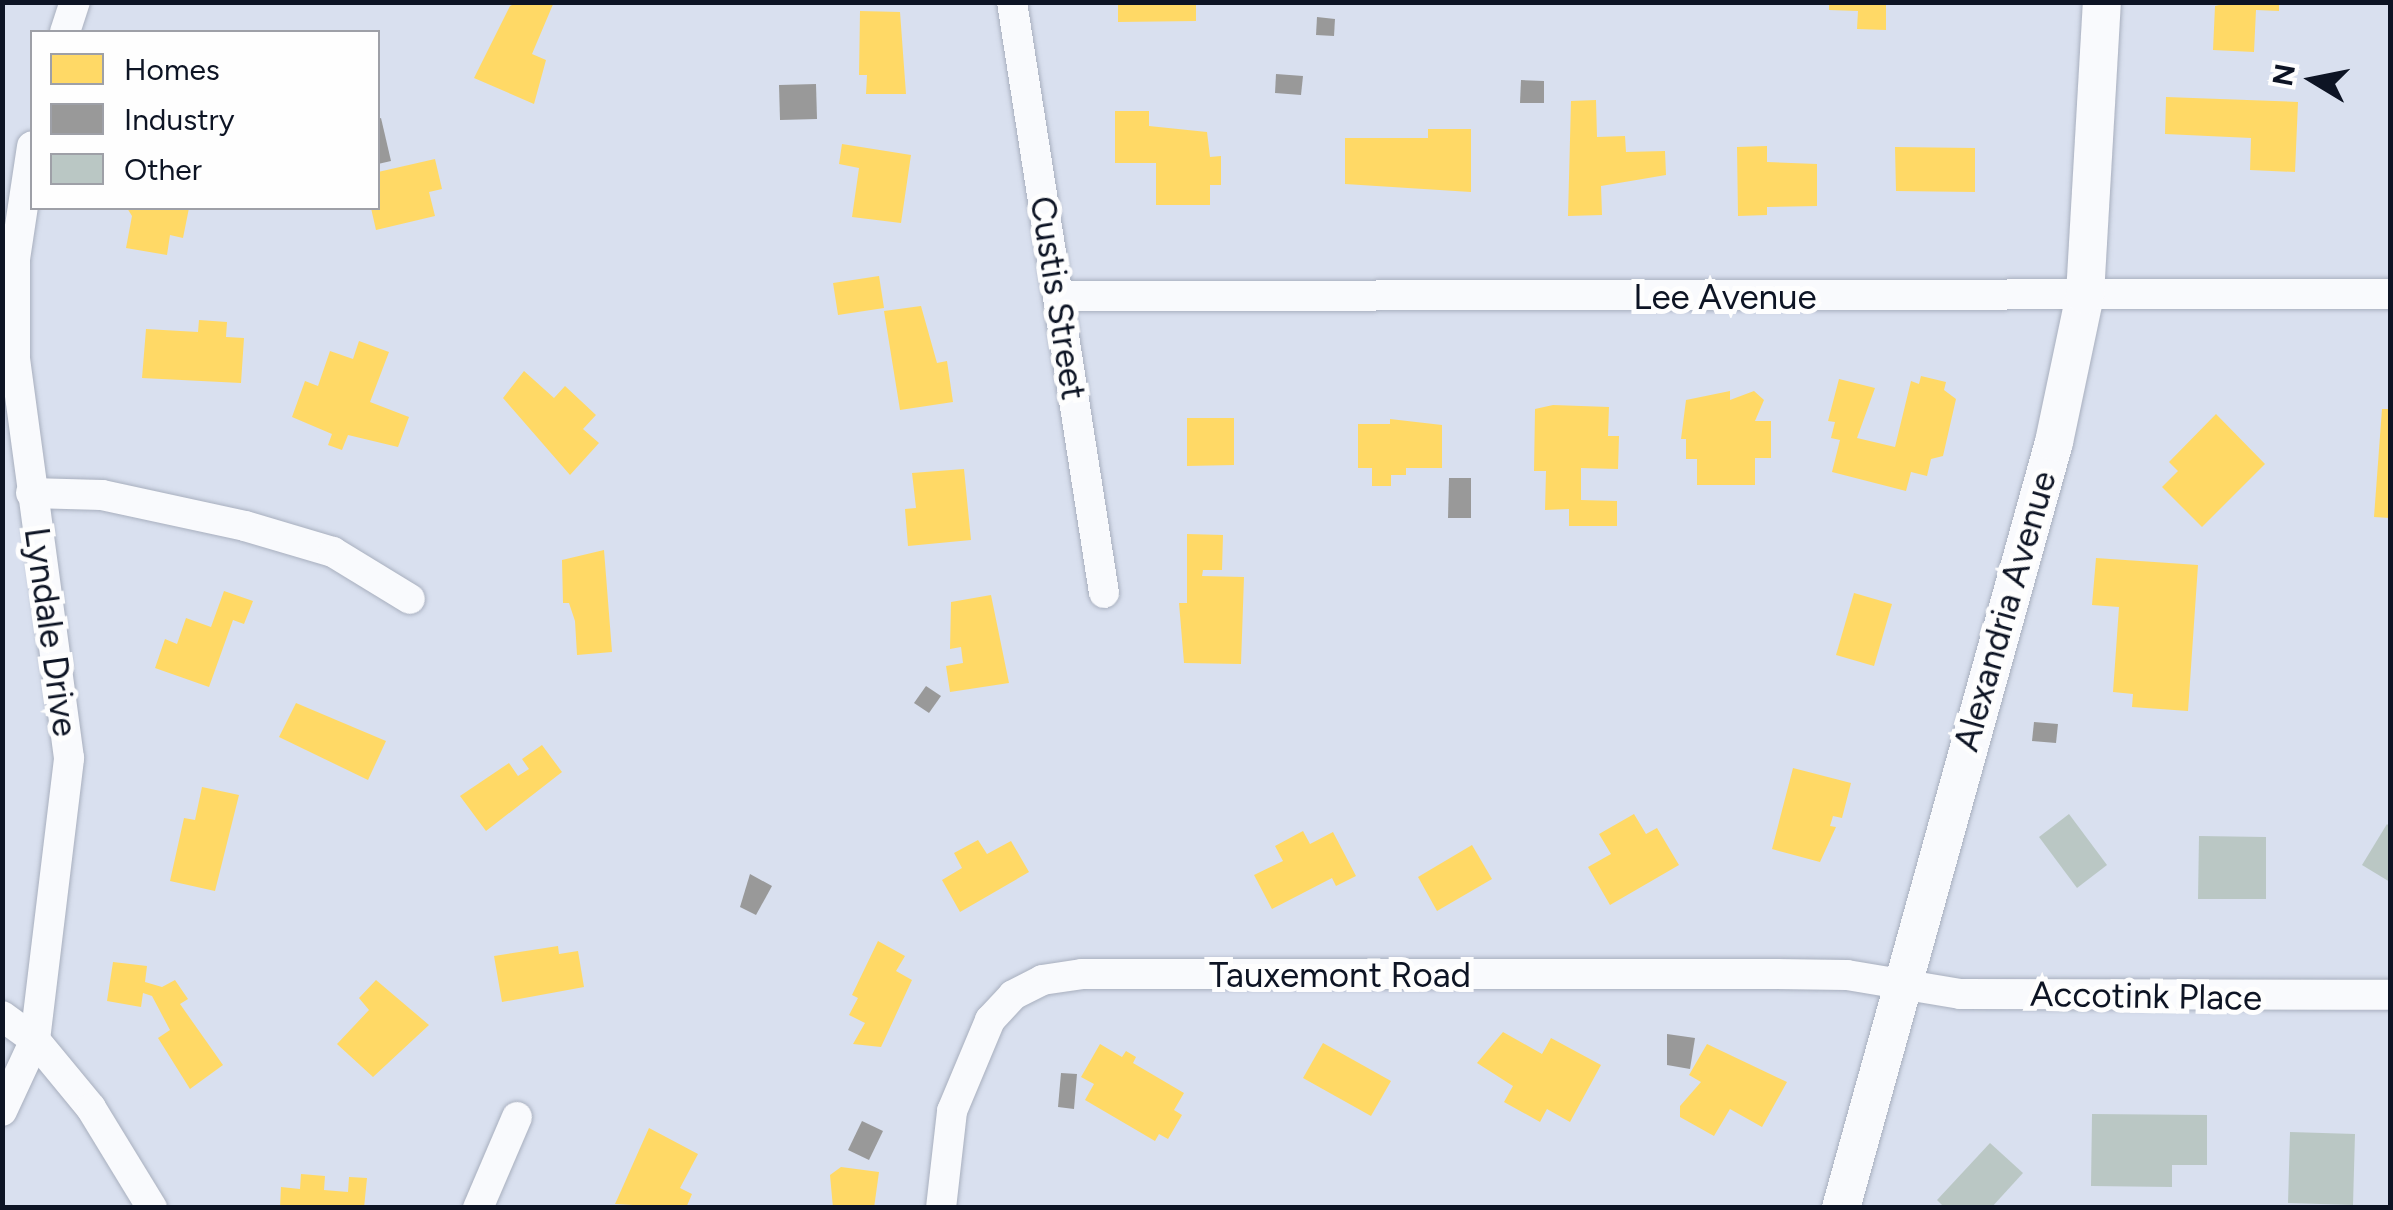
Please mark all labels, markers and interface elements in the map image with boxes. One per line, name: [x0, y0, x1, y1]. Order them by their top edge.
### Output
legend: [30, 30, 380, 210]
north arrow: [2263, 30, 2363, 130]
text: Homes: [124, 51, 220, 88]
text: N: [2265, 61, 2302, 88]
text: Industry: [124, 101, 234, 138]
text: Other: [124, 151, 202, 188]
street label: Custis Street: [1021, 193, 1095, 403]
street label: Lee Avenue: [1633, 276, 1817, 318]
street label: Alexandria Avenue: [1945, 466, 2065, 756]
street label: Lyndale Drive: [16, 525, 86, 739]
street label: Tauxemont Road: [1209, 954, 1471, 996]
street label: Accotink Place: [2030, 973, 2262, 1019]

